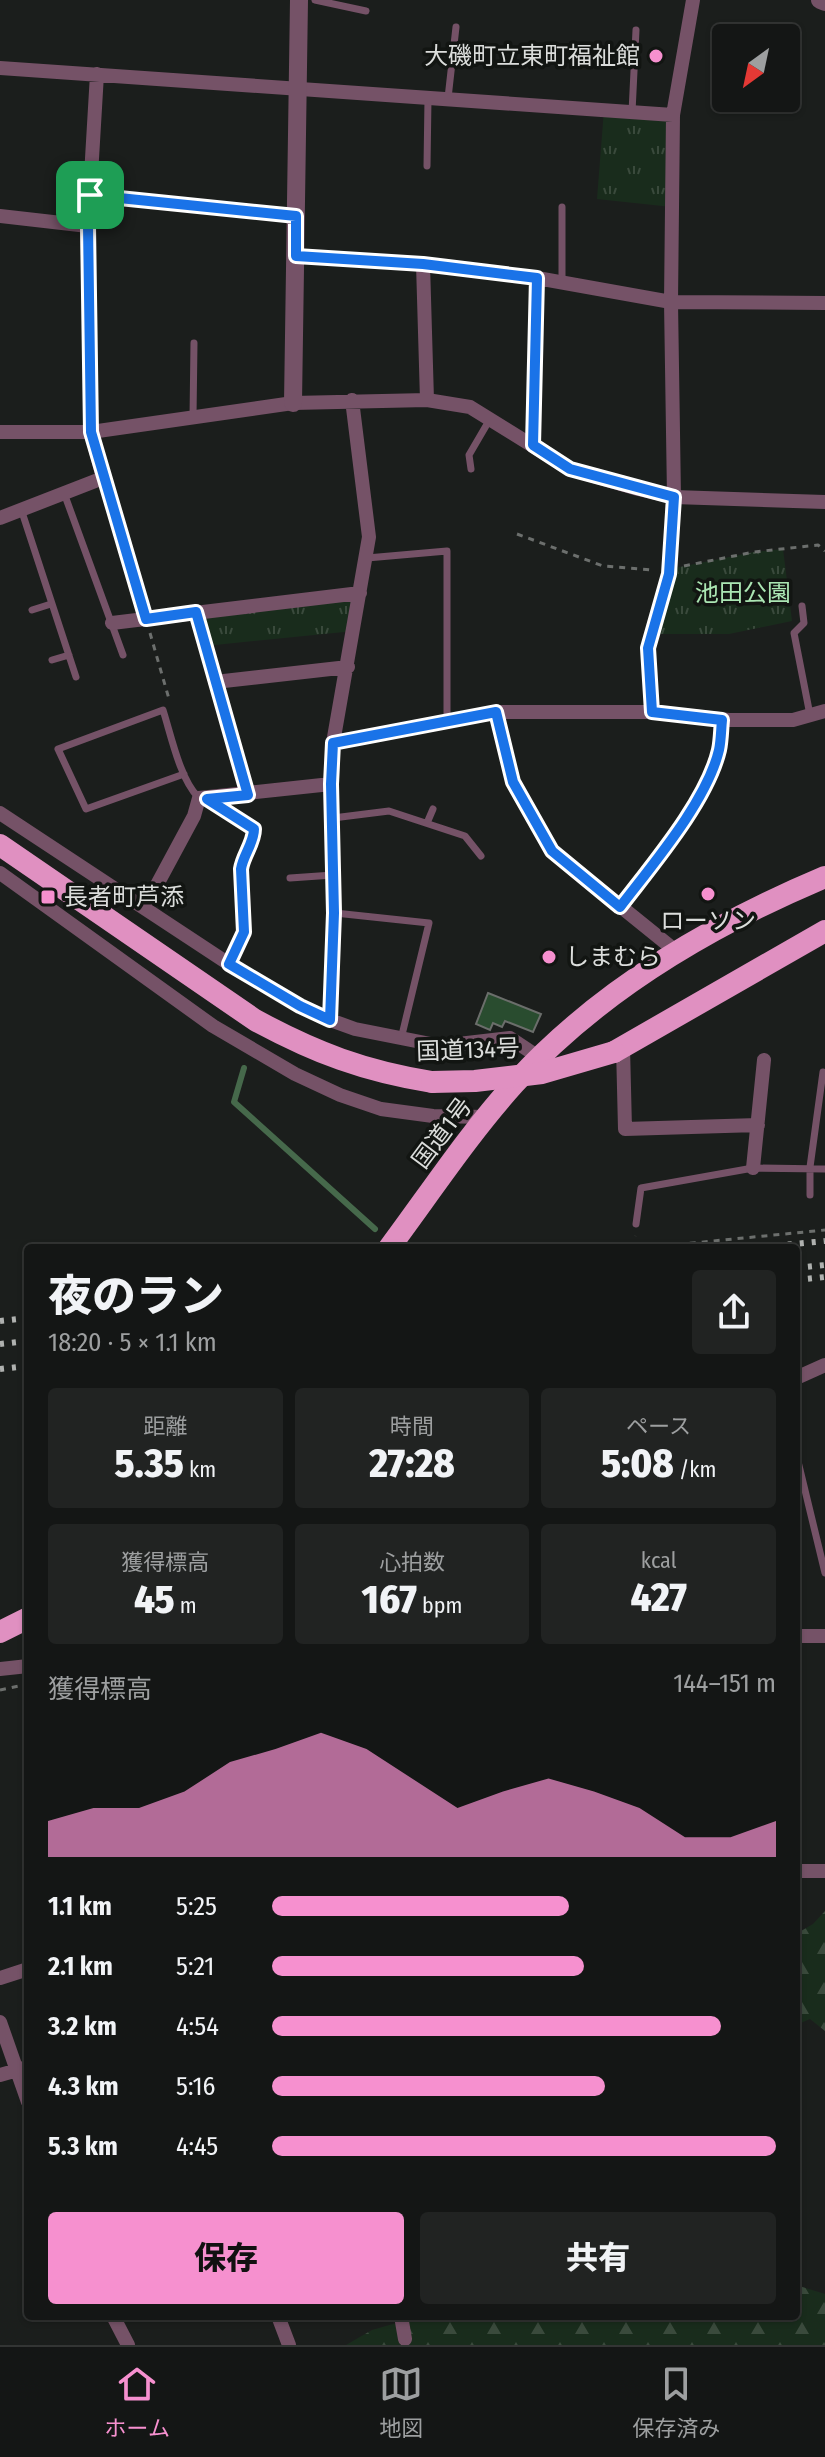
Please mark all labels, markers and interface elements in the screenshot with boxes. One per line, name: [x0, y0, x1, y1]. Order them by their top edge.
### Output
north arrow: [712, 24, 800, 112]
map controls: [712, 24, 800, 112]
place label: 大磯町立東町福祉館: [424, 42, 640, 70]
marker: 大磯町立東町福祉館: [647, 47, 665, 65]
pin: [56, 161, 124, 229]
icon: arrive: [68, 173, 112, 217]
park label: 池田公園: [695, 579, 791, 607]
place label: 長者町芦添: [64, 883, 184, 911]
marker: ローソン: [699, 885, 717, 903]
marker: 長者町芦添: [39, 888, 57, 906]
place label: ローソン: [660, 907, 756, 935]
place label: しまむら: [565, 943, 661, 971]
marker: しまむら: [540, 948, 558, 966]
street label: 国道134号: [416, 1034, 520, 1066]
street label: 国道1号: [406, 1092, 478, 1174]
text: 夜のラン: [48, 1270, 224, 1323]
button: share: [692, 1270, 776, 1354]
text: 18:20 · 5 × 1.1 km: [48, 1327, 217, 1358]
text: 距離: [143, 1413, 187, 1440]
text: 時間: [390, 1413, 434, 1440]
text: ペース: [626, 1413, 691, 1440]
text: 5.35: [115, 1440, 184, 1488]
text: 27:28: [369, 1440, 455, 1488]
text: 5:08: [601, 1440, 674, 1488]
text: km: [184, 1456, 216, 1483]
text: /km: [674, 1456, 716, 1483]
text: kcal: [641, 1547, 676, 1574]
text: 獲得標高: [121, 1549, 209, 1576]
text: 心拍数: [379, 1549, 445, 1576]
text: 427: [630, 1574, 687, 1622]
text: 45: [134, 1576, 175, 1624]
text: 167: [362, 1576, 417, 1624]
text: m: [175, 1592, 197, 1619]
text: bpm: [417, 1592, 462, 1619]
text: 144–151 m: [673, 1668, 776, 1699]
text: 獲得標高: [48, 1674, 152, 1705]
text: 1.1 km: [48, 1891, 112, 1922]
text: 5:25: [176, 1891, 217, 1922]
text: 2.1 km: [48, 1951, 113, 1982]
text: 5:21: [176, 1951, 214, 1982]
text: 3.2 km: [48, 2011, 117, 2042]
text: 4:54: [176, 2011, 219, 2042]
text: 4.3 km: [48, 2071, 119, 2102]
text: 5:16: [176, 2071, 215, 2102]
text: 5.3 km: [48, 2131, 118, 2162]
text: 4:45: [176, 2131, 218, 2162]
button: 保存: [48, 2212, 404, 2304]
button: 共有: [420, 2212, 776, 2304]
tab: ホーム: [105, 2362, 170, 2442]
tab: 地図: [379, 2362, 423, 2442]
tab: 保存済み: [632, 2362, 720, 2442]

